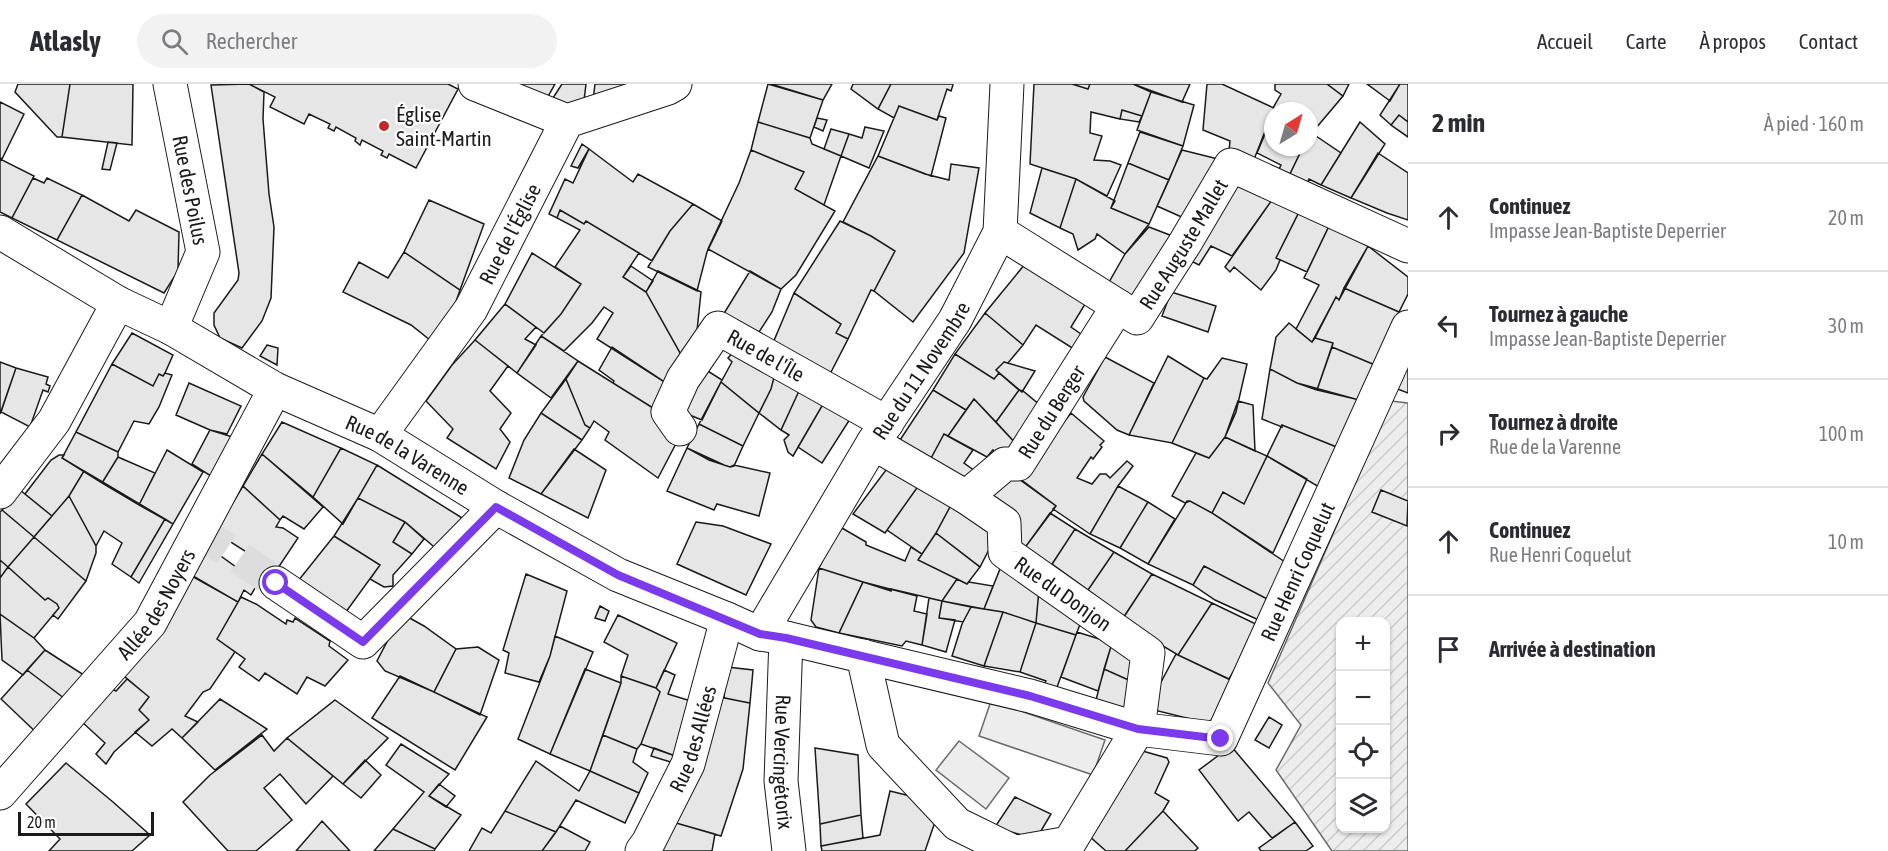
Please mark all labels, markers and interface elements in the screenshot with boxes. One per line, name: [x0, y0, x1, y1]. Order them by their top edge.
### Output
search box: [137, 14, 557, 68]
text: Atlasly: [30, 25, 101, 57]
icon: search: [158, 25, 191, 58]
text: Rechercher: [206, 28, 297, 54]
text: Accueil: [1537, 29, 1593, 53]
text: Carte: [1626, 29, 1666, 53]
text: À propos: [1699, 29, 1766, 53]
text: Contact: [1799, 29, 1858, 53]
place label: Église Saint-Martin: [396, 102, 492, 150]
north arrow: [1264, 102, 1318, 156]
text: 2 min: [1432, 108, 1485, 138]
text: À pied · 160 m: [1764, 112, 1864, 135]
marker: Église Saint-Martin: [377, 119, 391, 133]
street label: Rue des Poilus: [168, 133, 213, 247]
street label: Rue Auguste Mallet: [1134, 174, 1232, 314]
street label: Rue de l'Église: [474, 179, 545, 288]
text: Continuez: [1489, 193, 1571, 219]
icon: ahead: [1432, 201, 1465, 234]
text: 20 m: [1828, 206, 1864, 229]
text: Impasse Jean-Baptiste Deperrier: [1489, 219, 1726, 242]
street label: Rue du 11 Novembre: [867, 298, 974, 444]
text: Tournez à gauche: [1489, 301, 1628, 327]
icon: left: [1432, 309, 1465, 342]
text: 30 m: [1828, 314, 1864, 337]
street label: Rue de l'Île: [723, 324, 809, 386]
text: Impasse Jean-Baptiste Deperrier: [1489, 327, 1726, 350]
street label: Rue du Berger: [1013, 360, 1090, 463]
text: Tournez à droite: [1489, 409, 1618, 435]
street label: Rue de la Varenne: [342, 410, 474, 499]
icon: right: [1432, 417, 1465, 450]
text: 100 m: [1819, 422, 1864, 445]
text: Rue de la Varenne: [1489, 435, 1621, 458]
street label: Rue Henri Coquelut: [1255, 498, 1339, 645]
text: Continuez: [1489, 517, 1571, 543]
icon: ahead: [1432, 525, 1465, 558]
text: 10 m: [1828, 530, 1864, 553]
text: Rue Henri Coquelut: [1489, 543, 1631, 566]
street label: Allée des Noyers: [112, 544, 200, 664]
street label: Rue du Donjon: [1010, 551, 1116, 636]
route start: [262, 569, 288, 595]
map controls: [1336, 617, 1390, 833]
button: +: [1336, 617, 1390, 671]
icon: arrive: [1432, 633, 1465, 666]
text: Arrivée à destination: [1489, 636, 1656, 662]
button: −: [1336, 671, 1390, 725]
street label: Rue des Allées: [664, 683, 721, 796]
street label: Rue Vercingétorix: [769, 694, 798, 831]
route end: [1207, 725, 1233, 751]
button: locate: [1336, 725, 1390, 779]
button: layers: [1336, 779, 1390, 833]
scale bar: [18, 809, 154, 836]
text: 20 m: [27, 813, 56, 831]

